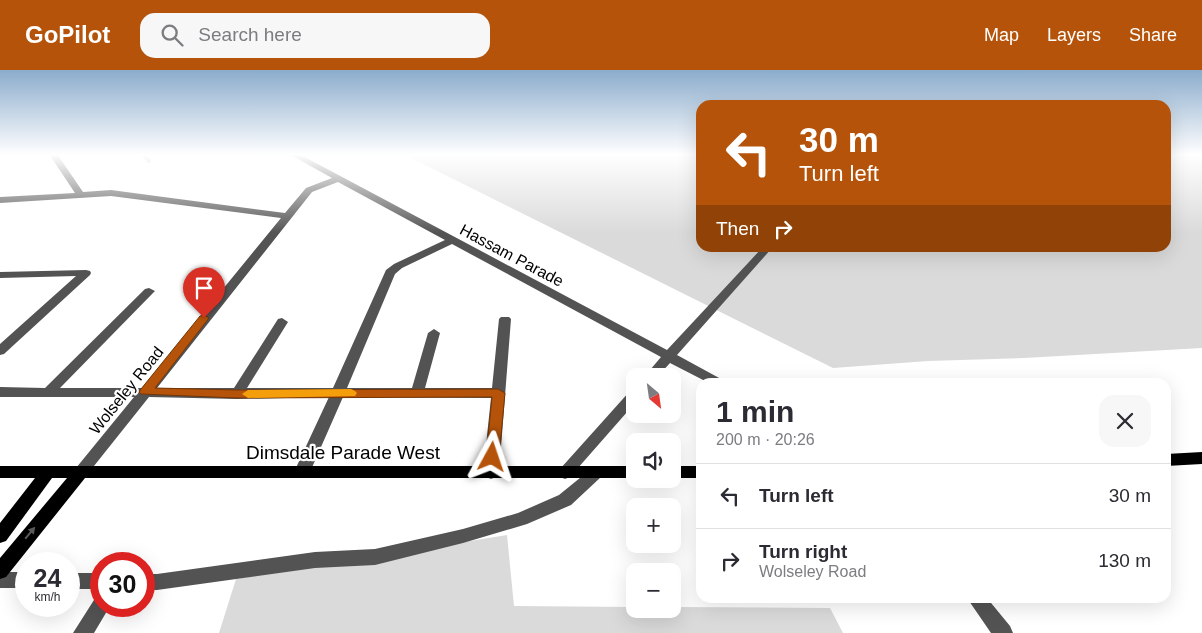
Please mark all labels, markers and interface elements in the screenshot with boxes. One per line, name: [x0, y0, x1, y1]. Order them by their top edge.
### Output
search box: [140, 13, 490, 58]
text: GoPilot: [25, 21, 110, 48]
icon: search: [158, 21, 186, 49]
text: Search here: [198, 24, 302, 45]
text: Map: [984, 25, 1019, 45]
text: Layers: [1047, 25, 1101, 45]
text: Share: [1129, 25, 1177, 45]
icon: left: [716, 120, 781, 185]
text: 30 m: [799, 120, 879, 159]
text: Turn left: [799, 161, 879, 186]
icon: right: [769, 215, 797, 243]
text: Then: [716, 218, 759, 239]
street label: Hassam Parade: [457, 221, 566, 290]
pin: [183, 267, 225, 318]
icon: arrive: [190, 274, 218, 302]
street label: Wolseley Road: [86, 343, 167, 437]
north arrow: [626, 368, 681, 422]
map controls: [626, 368, 681, 618]
text: 1 min: [716, 395, 794, 428]
button: close: [1099, 395, 1151, 447]
position arrow: [465, 430, 517, 482]
text: 200 m · 20:26: [716, 431, 815, 448]
button: sound: [626, 433, 681, 488]
street label: Dimsdale Parade West: [246, 442, 441, 463]
icon: left: [716, 482, 744, 510]
text: Turn left: [759, 485, 834, 506]
text: 30 m: [1109, 485, 1151, 506]
button: +: [626, 498, 681, 553]
one-way arrow: [25, 527, 36, 540]
text: Turn right: [759, 541, 847, 562]
icon: right: [716, 547, 744, 575]
text: 130 m: [1098, 550, 1151, 571]
speed limit sign: 30: [90, 552, 155, 617]
button: −: [626, 563, 681, 618]
text: Wolseley Road: [759, 563, 866, 580]
text: 24: [34, 564, 61, 592]
text: km/h: [34, 590, 61, 604]

